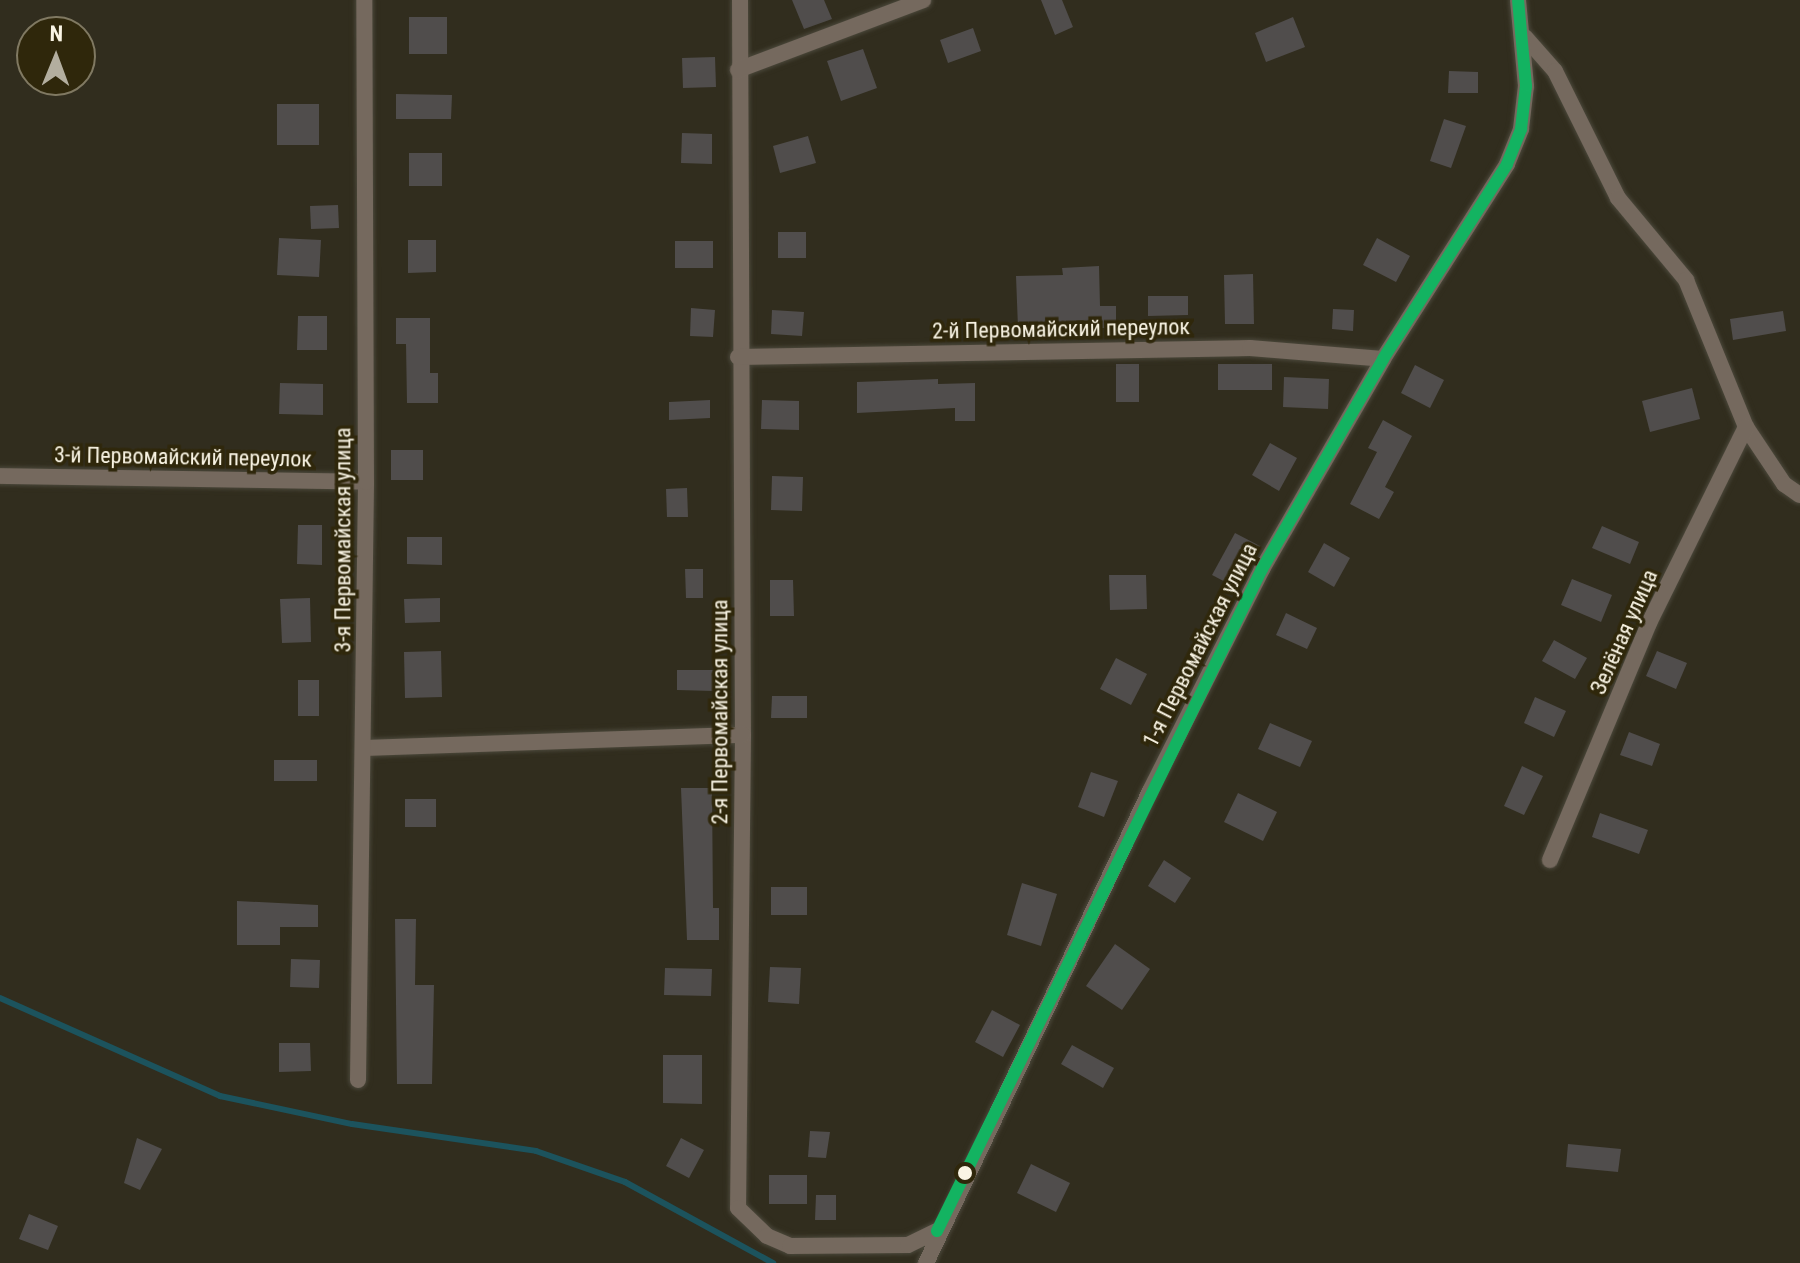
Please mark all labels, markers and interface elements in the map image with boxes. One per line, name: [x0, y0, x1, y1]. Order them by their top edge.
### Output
north arrow: [16, 16, 96, 96]
text: N: [49, 21, 63, 46]
street label: 2-й Первомайский переулок: [932, 314, 1190, 344]
street label: 3-я Первомайская улица: [330, 427, 356, 653]
street label: 3-й Первомайский переулок: [54, 442, 312, 472]
street label: 1-я Первомайская улица: [1137, 539, 1263, 751]
street label: Зелёная улица: [1585, 565, 1663, 699]
street label: 2-я Первомайская улица: [707, 599, 733, 825]
unlabelled marker: [957, 1165, 973, 1181]

